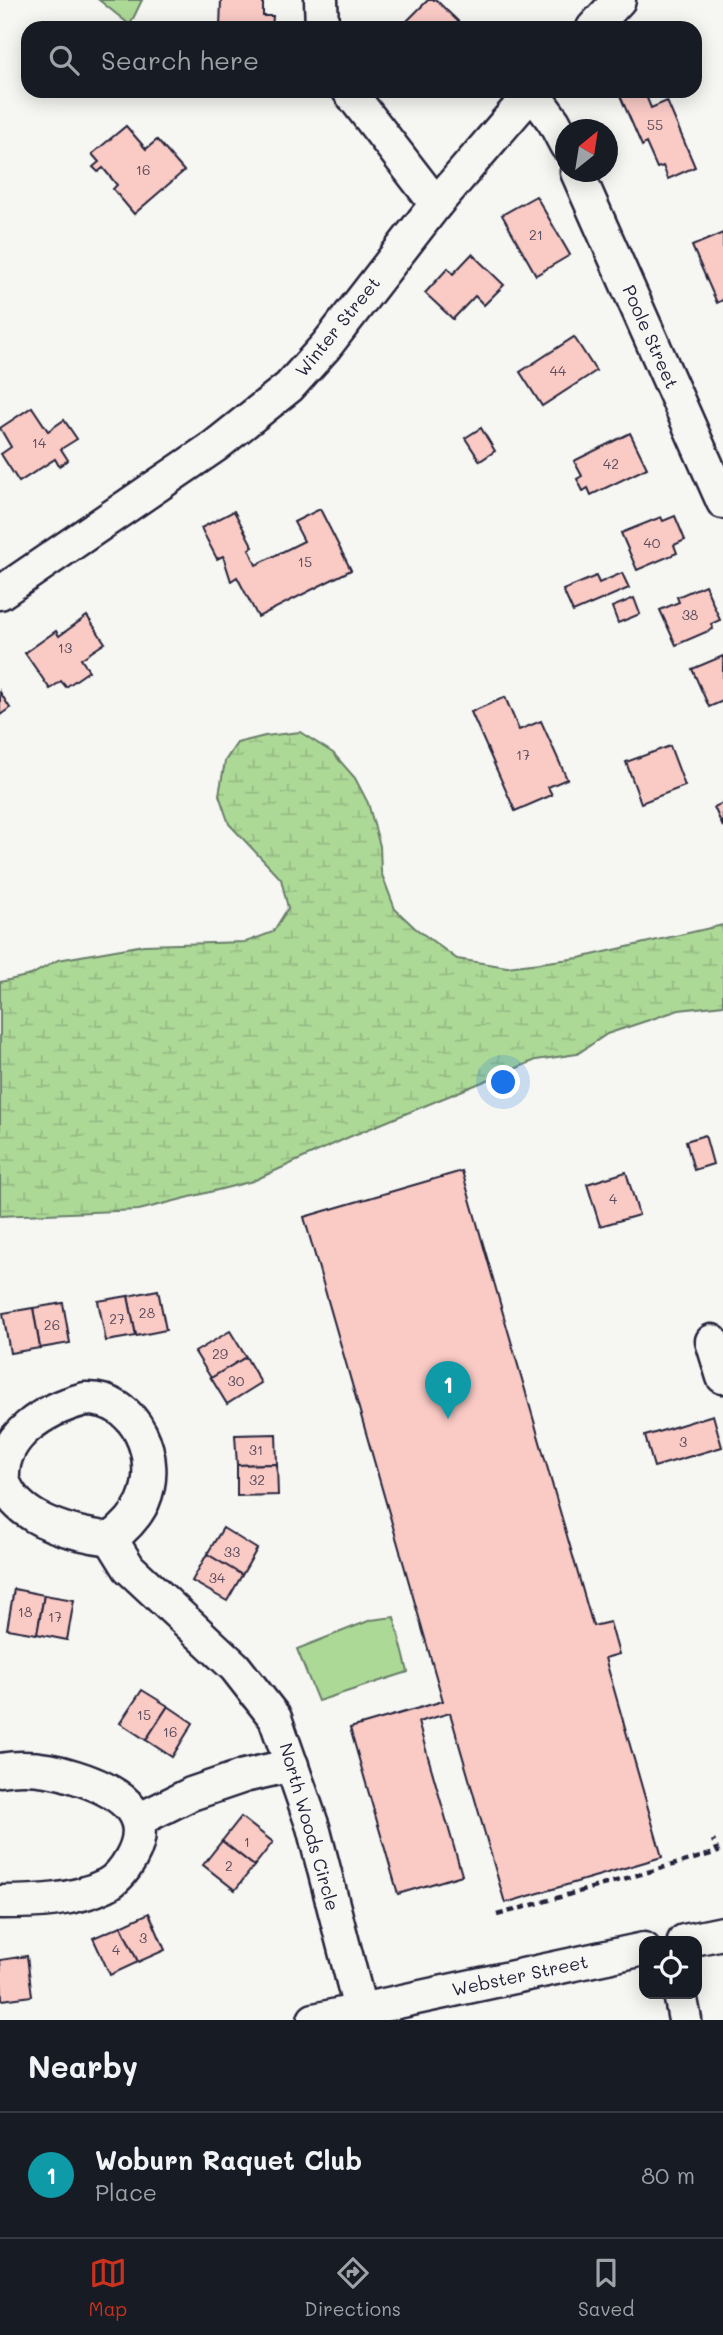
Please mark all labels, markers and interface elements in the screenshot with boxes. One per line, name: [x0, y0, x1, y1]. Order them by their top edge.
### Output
search box: [21, 21, 702, 98]
icon: search: [45, 41, 83, 79]
text: Search here: [101, 43, 259, 77]
house number: 55: [647, 115, 663, 134]
north arrow: [555, 119, 618, 182]
house number: 16: [136, 160, 150, 179]
house number: 21: [529, 225, 543, 244]
street label: Winter Street: [289, 271, 385, 381]
street label: Poole Street: [617, 281, 684, 392]
house number: 44: [550, 361, 567, 380]
house number: 14: [32, 433, 47, 452]
house number: 42: [603, 454, 619, 473]
house number: 40: [644, 533, 661, 552]
house number: 15: [298, 552, 312, 571]
house number: 38: [682, 605, 698, 624]
house number: 13: [58, 638, 72, 657]
house number: 17: [516, 745, 530, 764]
your location: [486, 1065, 520, 1099]
house number: 4: [609, 1189, 618, 1208]
house number: 28: [139, 1303, 155, 1322]
house number: 27: [109, 1309, 125, 1328]
house number: 26: [44, 1315, 60, 1334]
house number: 29: [212, 1344, 228, 1363]
pin: 1: [425, 1361, 471, 1419]
house number: 30: [228, 1371, 245, 1390]
house number: 3: [679, 1432, 687, 1451]
house number: 31: [249, 1440, 263, 1459]
house number: 32: [249, 1470, 265, 1489]
house number: 33: [224, 1542, 240, 1561]
house number: 34: [209, 1568, 226, 1587]
house number: 18: [18, 1602, 32, 1621]
house number: 17: [48, 1607, 62, 1626]
house number: 15: [137, 1705, 151, 1724]
house number: 16: [163, 1722, 177, 1741]
street label: North Woods Circle: [275, 1740, 345, 1913]
house number: 1: [244, 1832, 250, 1851]
house number: 2: [225, 1856, 233, 1875]
house number: 3: [139, 1928, 147, 1947]
map controls: [639, 1936, 702, 1999]
button: locate: [639, 1936, 702, 1999]
house number: 4: [112, 1940, 121, 1959]
street label: Webster Street: [450, 1949, 590, 2001]
text: Nearby: [28, 2046, 138, 2086]
text: Woburn Raquet Club: [95, 2143, 362, 2177]
text: 1: [46, 2160, 56, 2190]
text: 80 m: [641, 2160, 695, 2190]
text: Place: [95, 2177, 157, 2207]
tab: Map: [89, 2254, 127, 2321]
tab: Directions: [304, 2254, 401, 2321]
tab: Saved: [578, 2254, 634, 2321]

